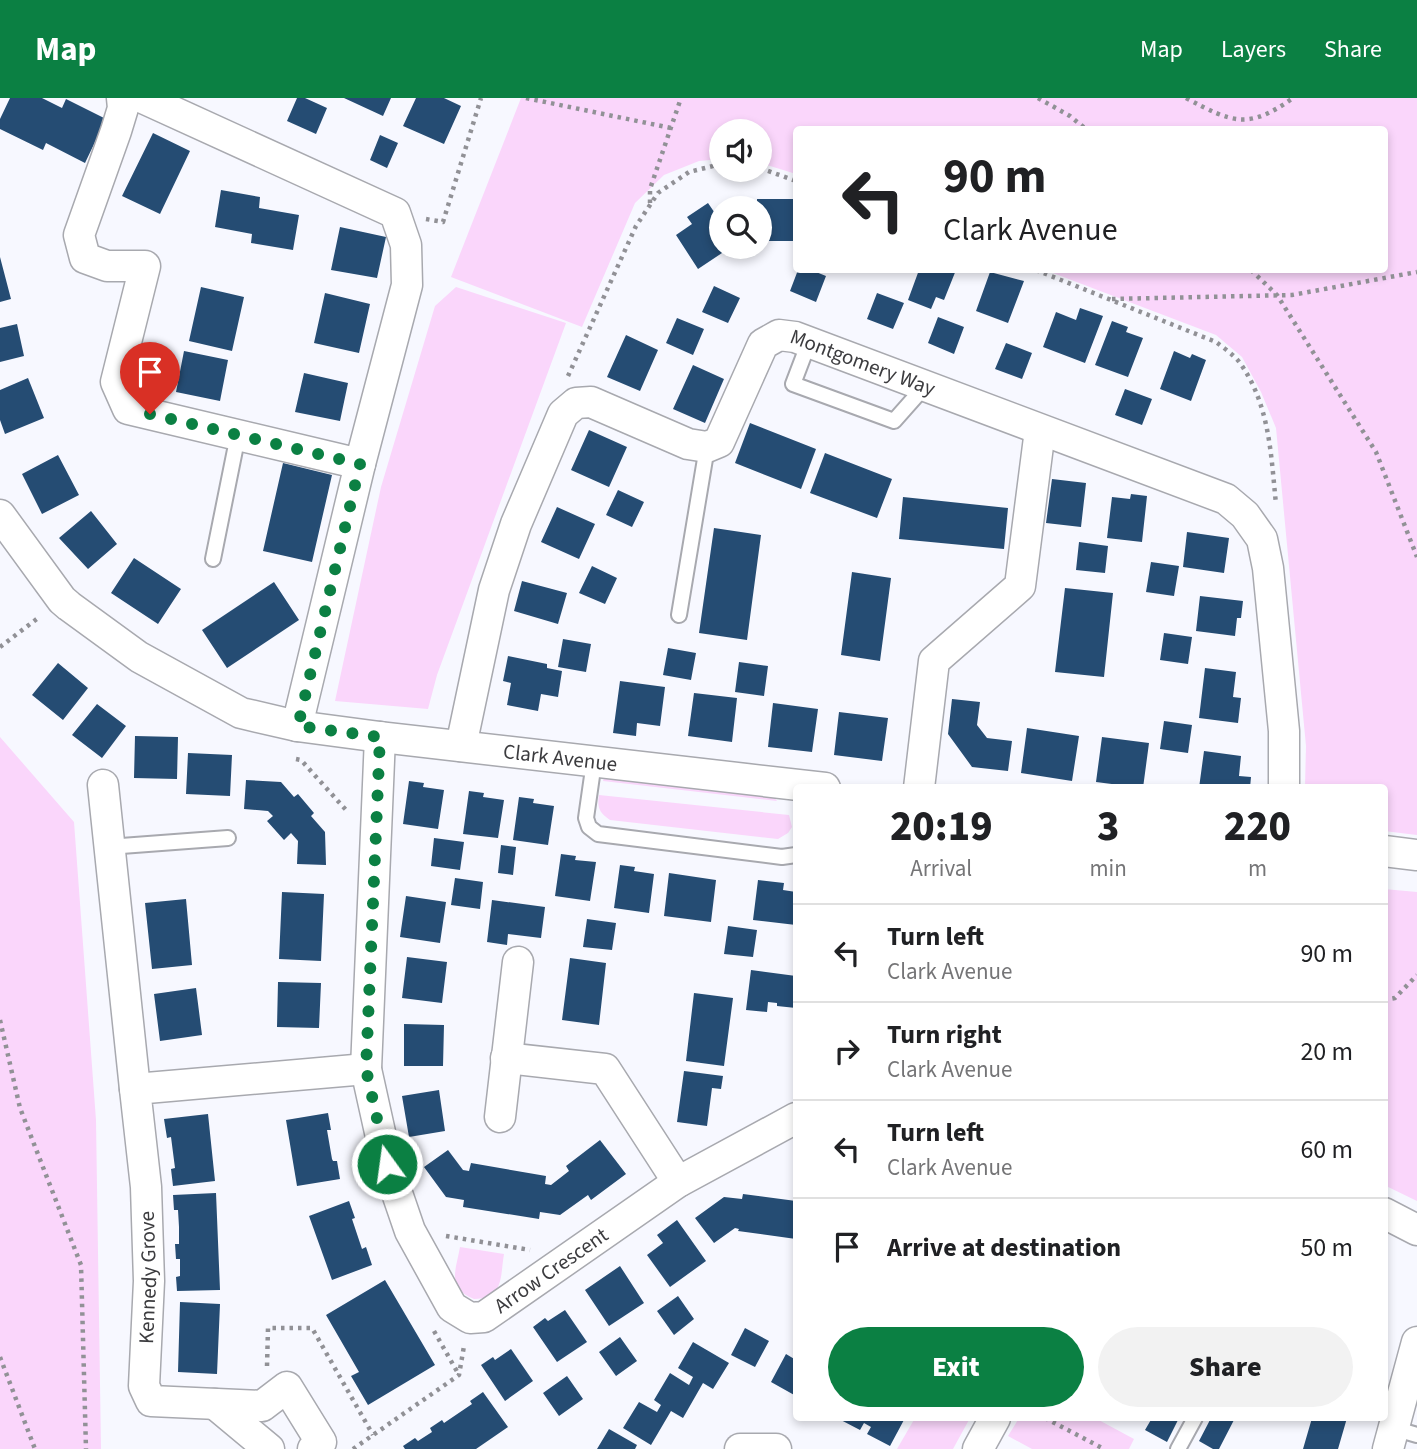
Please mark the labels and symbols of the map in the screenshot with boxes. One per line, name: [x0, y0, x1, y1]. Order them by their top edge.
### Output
street label: Montgomery Way: [786, 322, 940, 404]
pin: [120, 342, 180, 414]
street label: Clark Avenue: [502, 736, 619, 779]
position arrow: [350, 1127, 424, 1201]
street label: Kennedy Grove: [131, 1211, 164, 1345]
street label: Arrow Crescent: [488, 1220, 614, 1321]

